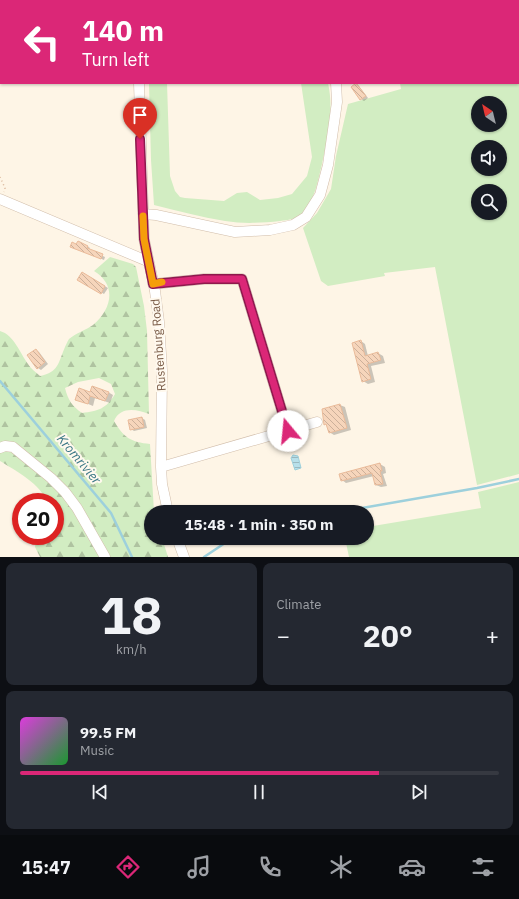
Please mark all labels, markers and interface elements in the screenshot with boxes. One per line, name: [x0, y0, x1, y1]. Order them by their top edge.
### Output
text: 140 m: [82, 12, 164, 49]
icon: left: [16, 16, 68, 68]
text: Turn left: [82, 48, 150, 71]
north arrow: [471, 96, 507, 132]
map controls: [471, 96, 507, 220]
pin: [123, 98, 157, 139]
icon: arrive: [129, 104, 151, 126]
button: sound: [471, 140, 507, 176]
button: search: [471, 184, 507, 220]
street label: Rustenburg Road: [147, 298, 169, 392]
position arrow: [267, 410, 309, 452]
water label: Kromrivier: [53, 431, 106, 488]
speed limit sign: 20: [12, 493, 64, 545]
text: 15:48 · 1 min · 350 m: [185, 515, 333, 534]
text: 18: [100, 581, 162, 648]
text: Climate: [277, 596, 321, 613]
text: 20°: [363, 616, 413, 655]
text: −: [277, 621, 290, 650]
text: +: [486, 621, 499, 650]
text: km/h: [116, 641, 147, 658]
text: 99.5 FM: [80, 723, 136, 742]
text: Music: [80, 742, 114, 759]
icon: previous: [89, 781, 111, 803]
icon: pause: [248, 781, 270, 803]
icon: next: [408, 781, 430, 803]
icon: directions: [114, 853, 142, 881]
icon: music: [185, 853, 213, 881]
icon: phone: [256, 853, 284, 881]
icon: climate: [327, 853, 355, 881]
icon: car: [398, 853, 426, 881]
icon: filters: [469, 853, 497, 881]
text: 15:47: [22, 856, 71, 879]

